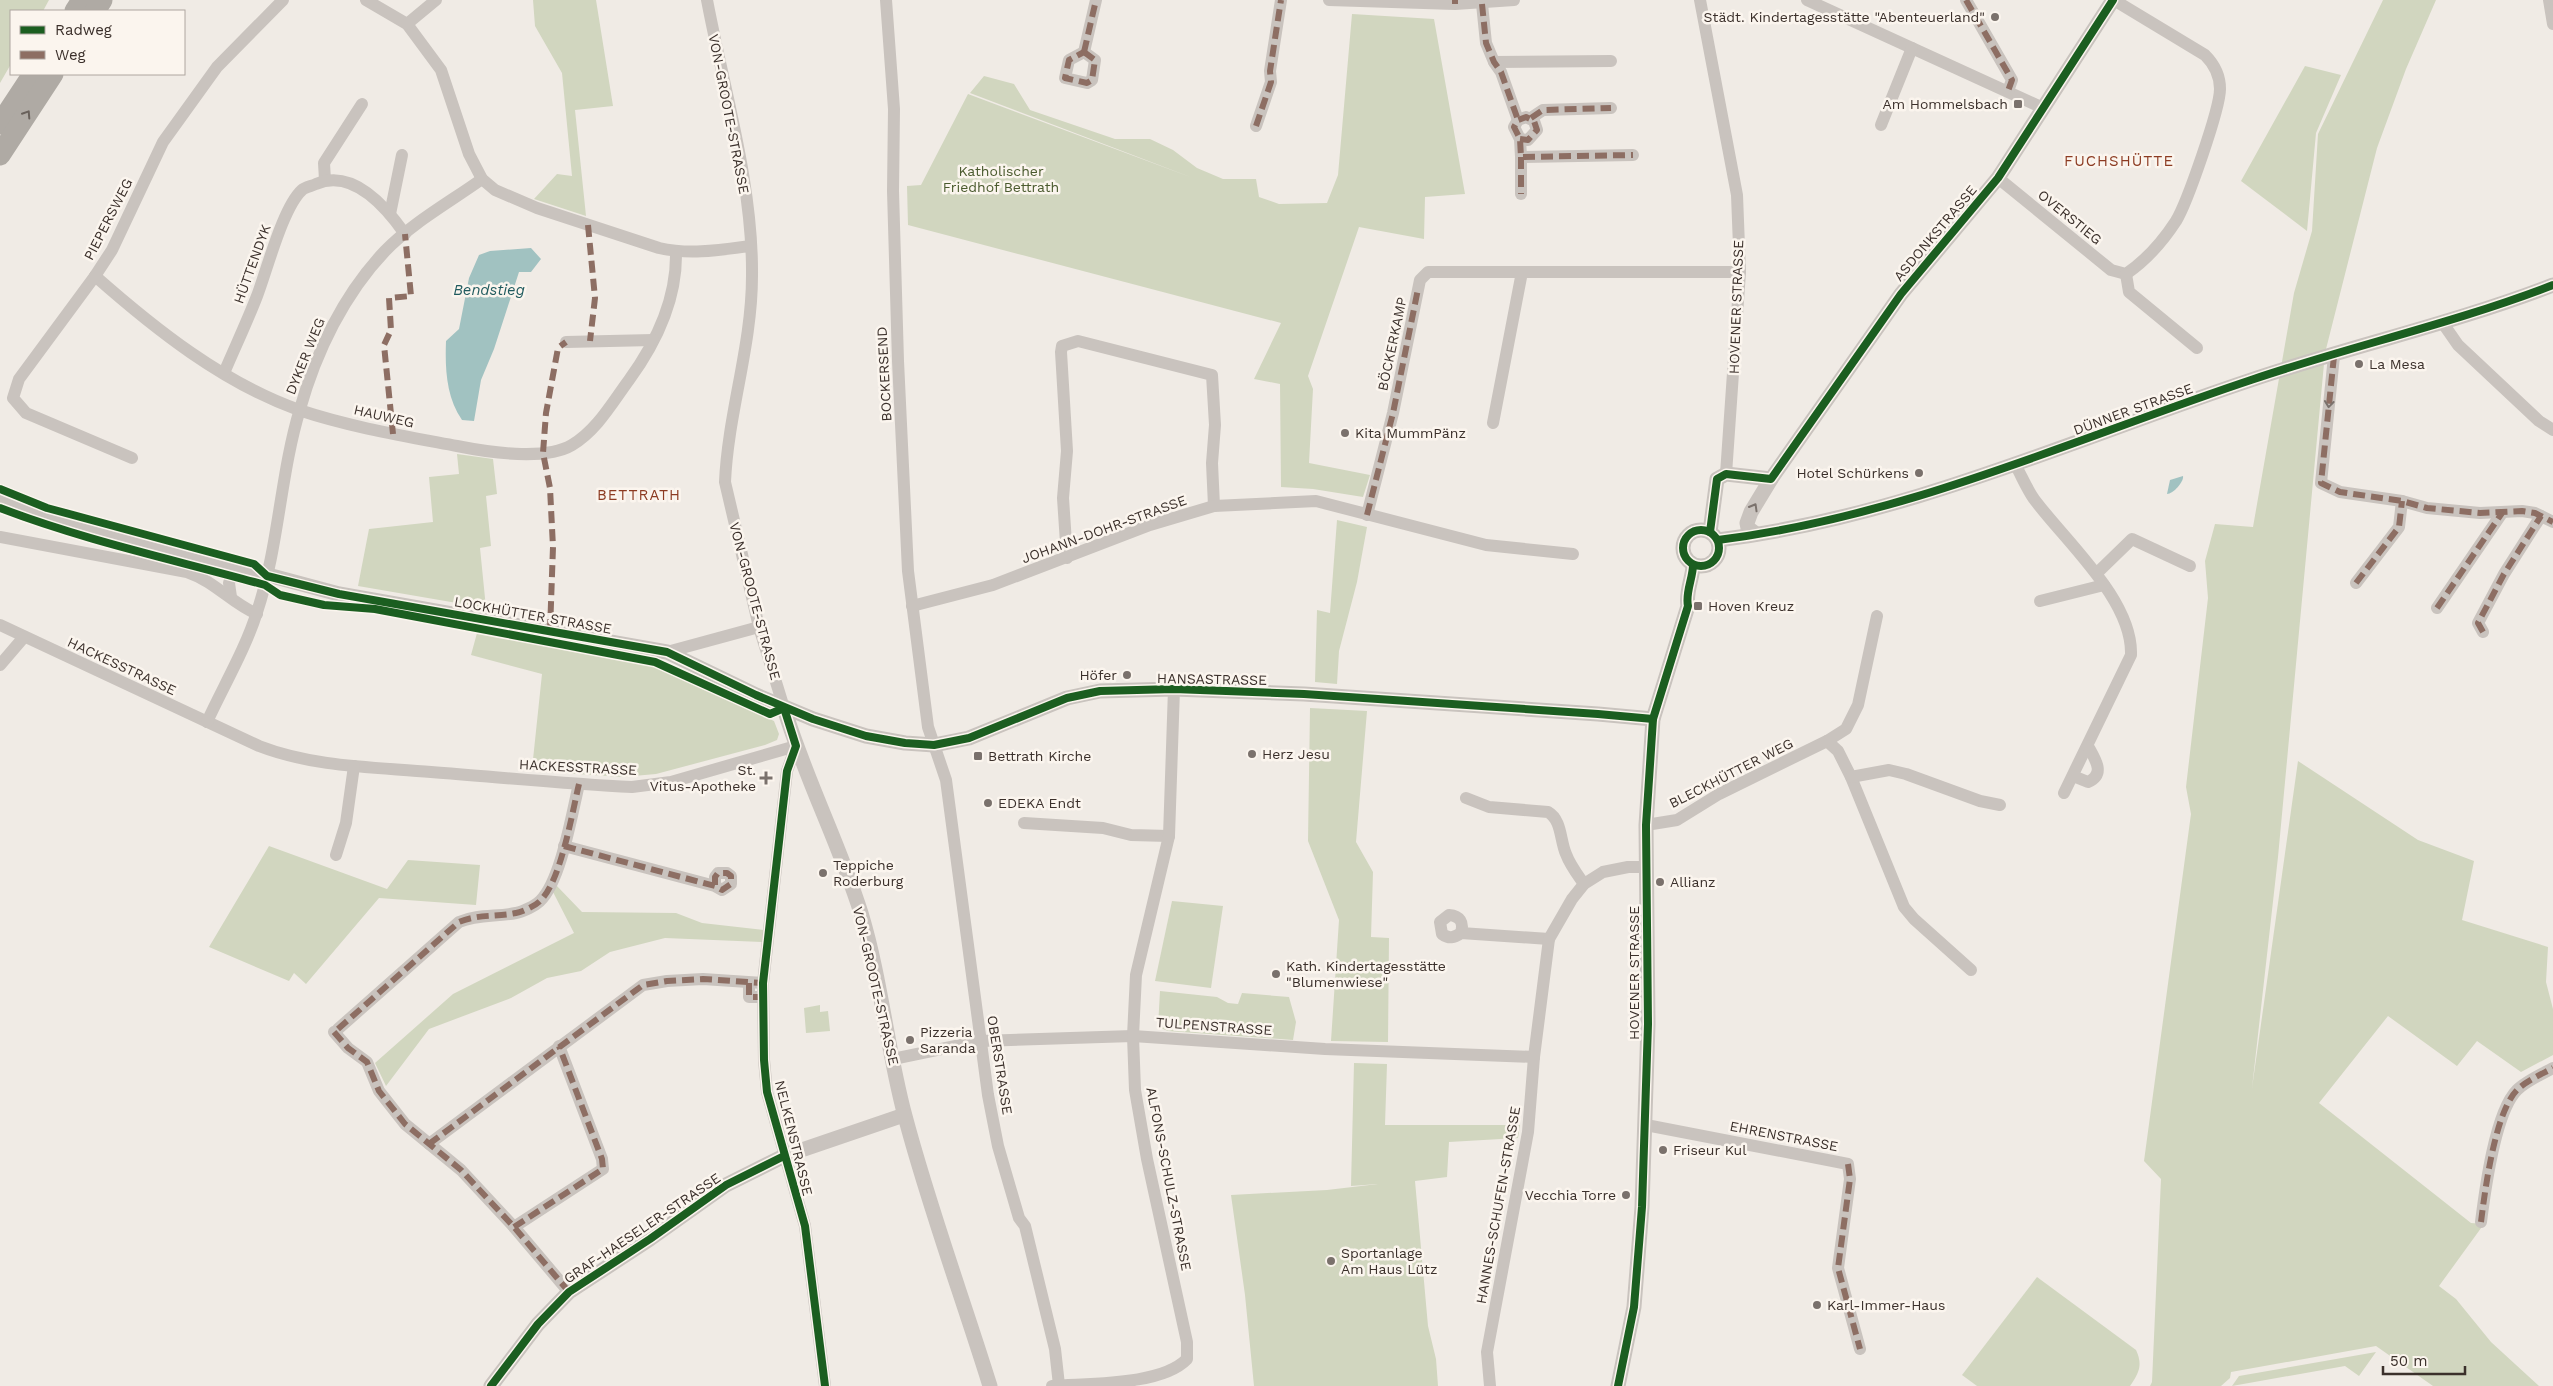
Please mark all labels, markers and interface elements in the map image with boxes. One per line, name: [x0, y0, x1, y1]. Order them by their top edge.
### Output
place label: Städt. Kindertagesstätte "Abenteuerland": [1704, 9, 1985, 25]
legend: [10, 10, 185, 75]
marker: Städt. Kindertagesstätte "Abenteuerland": [1989, 11, 2001, 23]
text: Radweg: [55, 21, 112, 39]
street label: VON-GROOTE-STRASSE: [706, 33, 752, 195]
text: Weg: [55, 46, 86, 64]
place label: Am Hommelsbach: [1882, 96, 2008, 112]
marker: Am Hommelsbach: [2012, 98, 2024, 110]
one-way arrow: [21, 110, 30, 120]
district label: FUCHSHÜTTE: [2064, 152, 2174, 170]
park label: Katholischer Friedhof Bettrath: [943, 163, 1059, 195]
street label: PIEPERSWEG: [81, 175, 135, 263]
street label: ASDONKSTRASSE: [1890, 182, 1980, 284]
street label: OVERSTIEG: [2035, 186, 2105, 248]
street label: HÜTTENDYK: [230, 222, 274, 306]
street label: HOVENER STRASSE: [1726, 240, 1746, 374]
water label: Bendstieg: [453, 281, 525, 299]
street label: BÖCKERKAMP: [1374, 296, 1410, 392]
street label: DYKER WEG: [282, 315, 328, 397]
street label: BOCKERSEND: [874, 326, 894, 422]
place label: La Mesa: [2369, 356, 2425, 372]
marker: La Mesa: [2353, 358, 2365, 370]
street label: DÜNNER STRASSE: [2071, 380, 2195, 438]
street label: HAUWEG: [352, 401, 416, 431]
one-way arrow: [2324, 401, 2335, 409]
place label: Kita MummPänz: [1355, 425, 1466, 441]
marker: Kita MummPänz: [1339, 427, 1351, 439]
place label: Hotel Schürkens: [1796, 465, 1909, 481]
marker: Hotel Schürkens: [1913, 467, 1925, 479]
district label: BETTRATH: [597, 486, 681, 504]
street label: JOHANN-DOHR-STRASSE: [1019, 492, 1189, 566]
one-way arrow: [1748, 503, 1758, 512]
street label: VON-GROOTE-STRASSE: [726, 520, 784, 682]
street label: LOCKHÜTTER STRASSE: [453, 593, 613, 637]
place label: Hoven Kreuz: [1708, 598, 1794, 614]
marker: Hoven Kreuz: [1692, 600, 1704, 612]
street label: HACKESSTRASSE: [65, 634, 179, 698]
place label: Höfer: [1079, 667, 1117, 683]
marker: Höfer: [1121, 669, 1133, 681]
street label: HANSASTRASSE: [1157, 670, 1267, 688]
street label: BLECKHÜTTER WEG: [1666, 735, 1796, 811]
place label: Herz Jesu: [1262, 746, 1330, 762]
place label: Bettrath Kirche: [988, 748, 1091, 764]
marker: Herz Jesu: [1246, 748, 1258, 760]
marker: Bettrath Kirche: [972, 750, 984, 762]
street label: HACKESSTRASSE: [519, 756, 638, 778]
place label: St. Vitus-Apotheke: [650, 762, 756, 794]
marker: St. Vitus-Apotheke: [760, 772, 772, 784]
place label: EDEKA Endt: [998, 795, 1081, 811]
marker: EDEKA Endt: [982, 797, 994, 809]
place label: Teppiche Roderburg: [833, 857, 904, 889]
marker: Teppiche Roderburg: [817, 867, 829, 879]
place label: Allianz: [1670, 874, 1716, 890]
marker: Allianz: [1654, 876, 1666, 888]
street label: VON-GROOTE-STRASSE: [850, 905, 902, 1067]
street label: HOVENER STRASSE: [1626, 906, 1642, 1040]
place label: Kath. Kindertagesstätte "Blumenwiese": [1286, 958, 1446, 990]
marker: Kath. Kindertagesstätte "Blumenwiese": [1270, 968, 1282, 980]
street label: OBERSTRASSE: [984, 1014, 1016, 1116]
street label: TULPENSTRASSE: [1155, 1014, 1273, 1038]
place label: Pizzeria Saranda: [920, 1024, 976, 1056]
marker: Pizzeria Saranda: [904, 1034, 916, 1046]
street label: NELKENSTRASSE: [772, 1079, 816, 1197]
street label: ALFONS-SCHULZ-STRASSE: [1143, 1086, 1195, 1272]
street label: HANNES-SCHUFEN-STRASSE: [1473, 1105, 1523, 1305]
street label: EHRENSTRASSE: [1728, 1118, 1840, 1154]
place label: Friseur Kul: [1673, 1142, 1747, 1158]
marker: Friseur Kul: [1657, 1144, 1669, 1156]
street label: GRAF-HAESELER-STRASSE: [561, 1169, 723, 1286]
place label: Vecchia Torre: [1525, 1187, 1616, 1203]
marker: Vecchia Torre: [1620, 1189, 1632, 1201]
place label: Sportanlage Am Haus Lütz: [1341, 1245, 1437, 1277]
marker: Sportanlage Am Haus Lütz: [1325, 1255, 1337, 1267]
place label: Karl-Immer-Haus: [1827, 1297, 1945, 1313]
marker: Karl-Immer-Haus: [1811, 1299, 1823, 1311]
scale bar: [2383, 1344, 2466, 1376]
text: 50 m: [2390, 1352, 2427, 1370]

